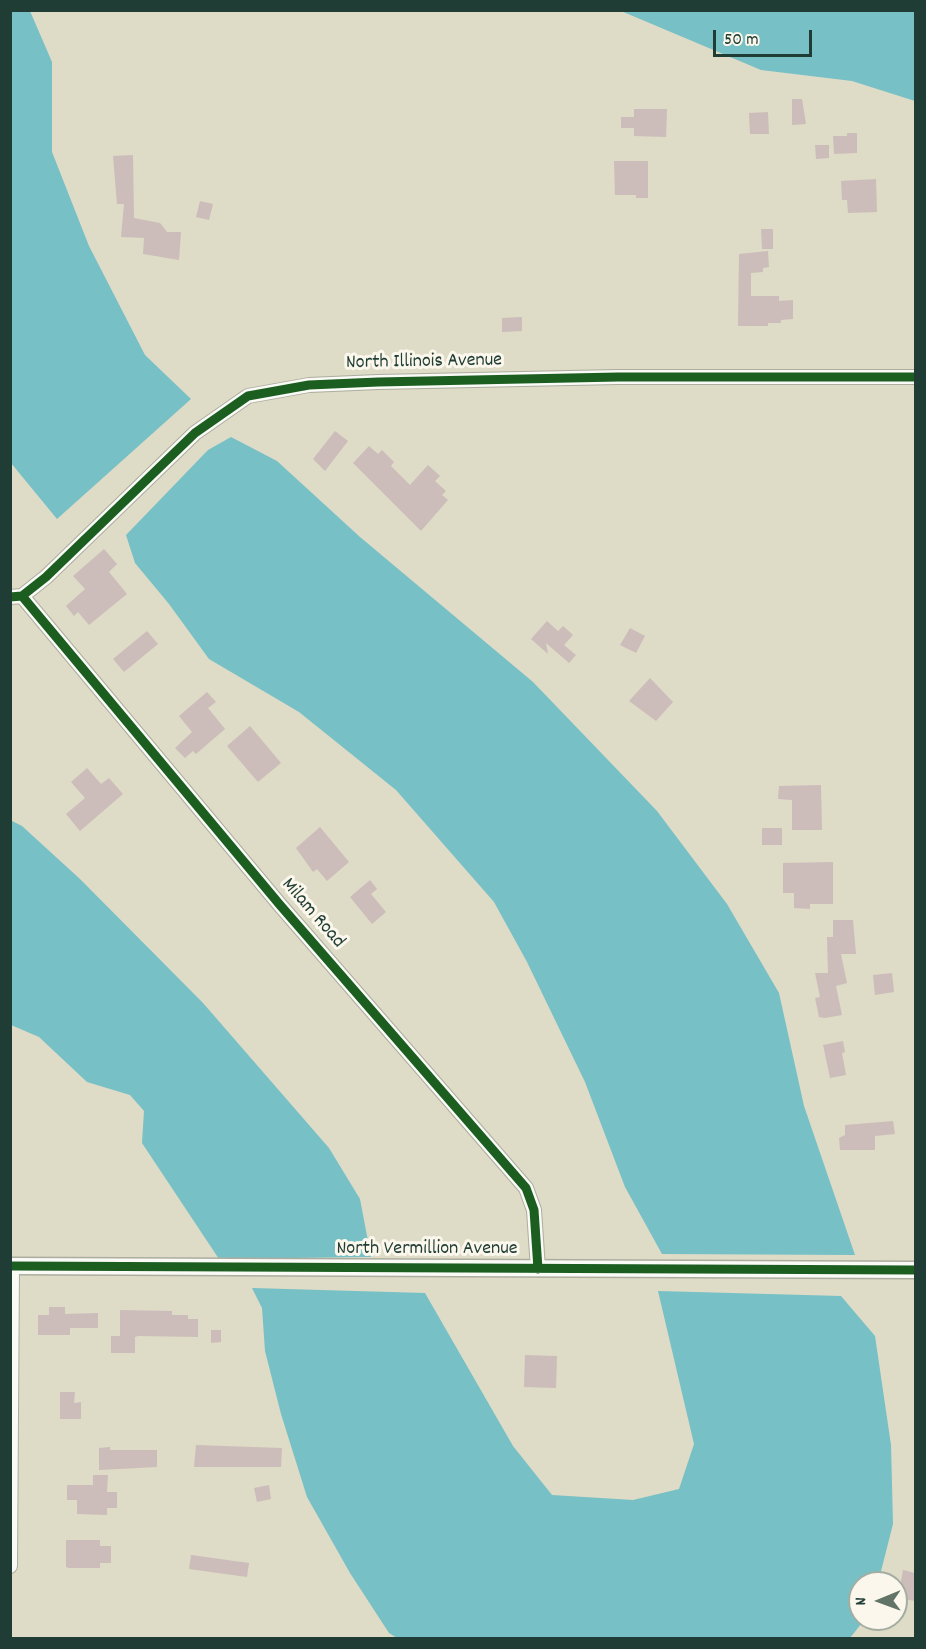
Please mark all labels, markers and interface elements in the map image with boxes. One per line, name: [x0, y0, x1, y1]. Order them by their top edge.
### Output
scale bar: [716, 18, 815, 56]
text: 50 m: [724, 28, 759, 53]
street label: North Illinois Avenue: [346, 350, 502, 376]
street label: Milam Road: [275, 874, 349, 954]
street label: North Vermillion Avenue: [336, 1238, 518, 1262]
north arrow: [848, 1571, 908, 1631]
text: N: [850, 1597, 873, 1605]

